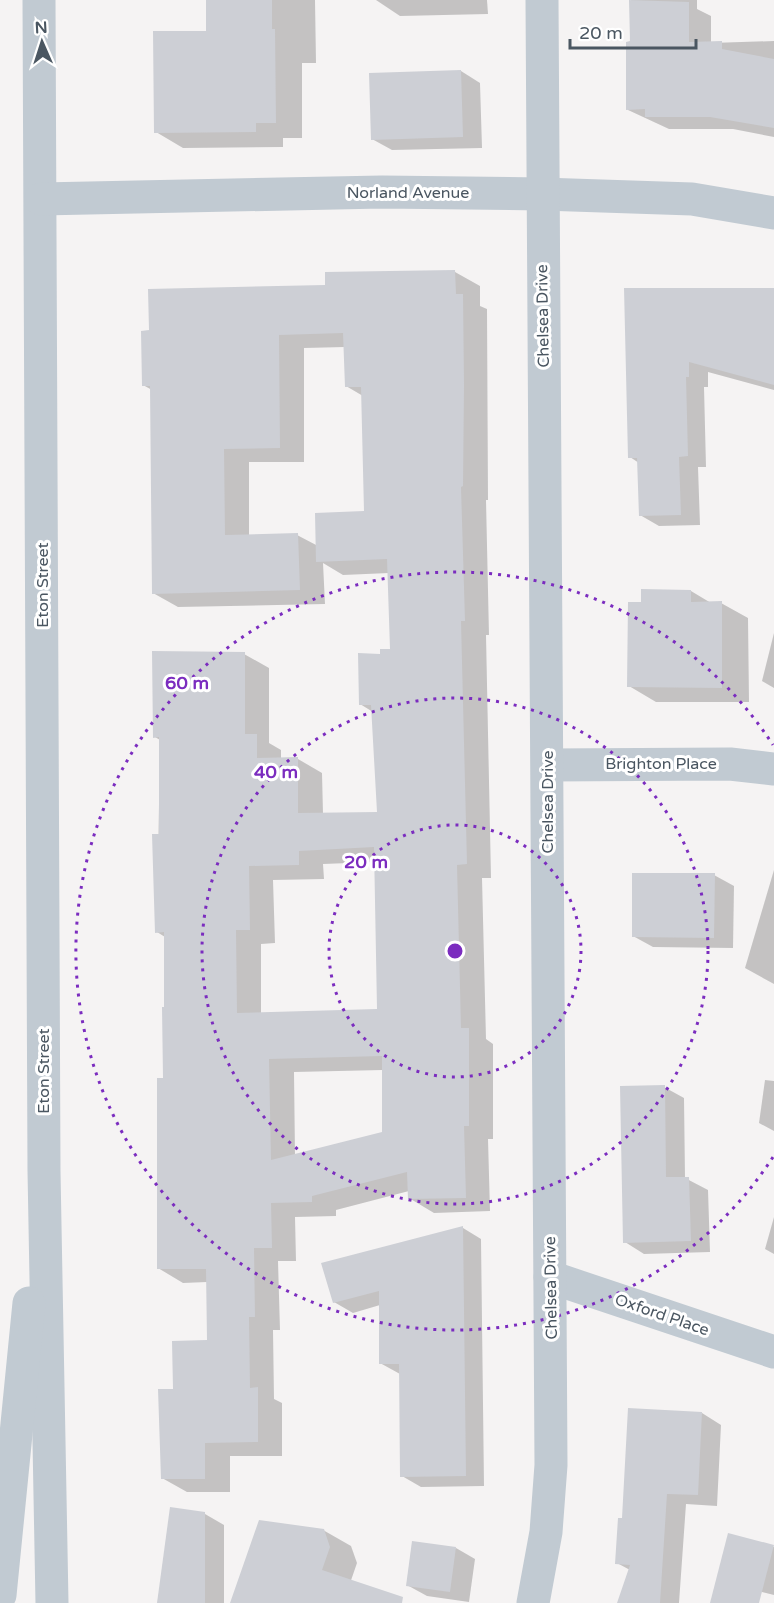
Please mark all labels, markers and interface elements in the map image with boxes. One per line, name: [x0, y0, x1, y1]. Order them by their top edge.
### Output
north arrow: [12, 12, 72, 72]
scale bar: [570, 12, 696, 50]
text: N: [34, 18, 48, 38]
text: 20 m: [579, 22, 623, 44]
street label: Norland Avenue: [347, 183, 469, 203]
street label: Chelsea Drive: [532, 264, 554, 368]
street label: Eton Street: [33, 542, 53, 628]
text: 60 m: [165, 672, 209, 694]
street label: Chelsea Drive: [538, 750, 558, 854]
street label: Brighton Place: [605, 754, 717, 774]
text: 40 m: [254, 761, 298, 783]
text: 20 m: [344, 851, 388, 873]
centre of rings: [445, 941, 465, 961]
street label: Eton Street: [34, 1028, 54, 1114]
street label: Chelsea Drive: [540, 1236, 562, 1340]
street label: Oxford Place: [612, 1290, 712, 1340]

